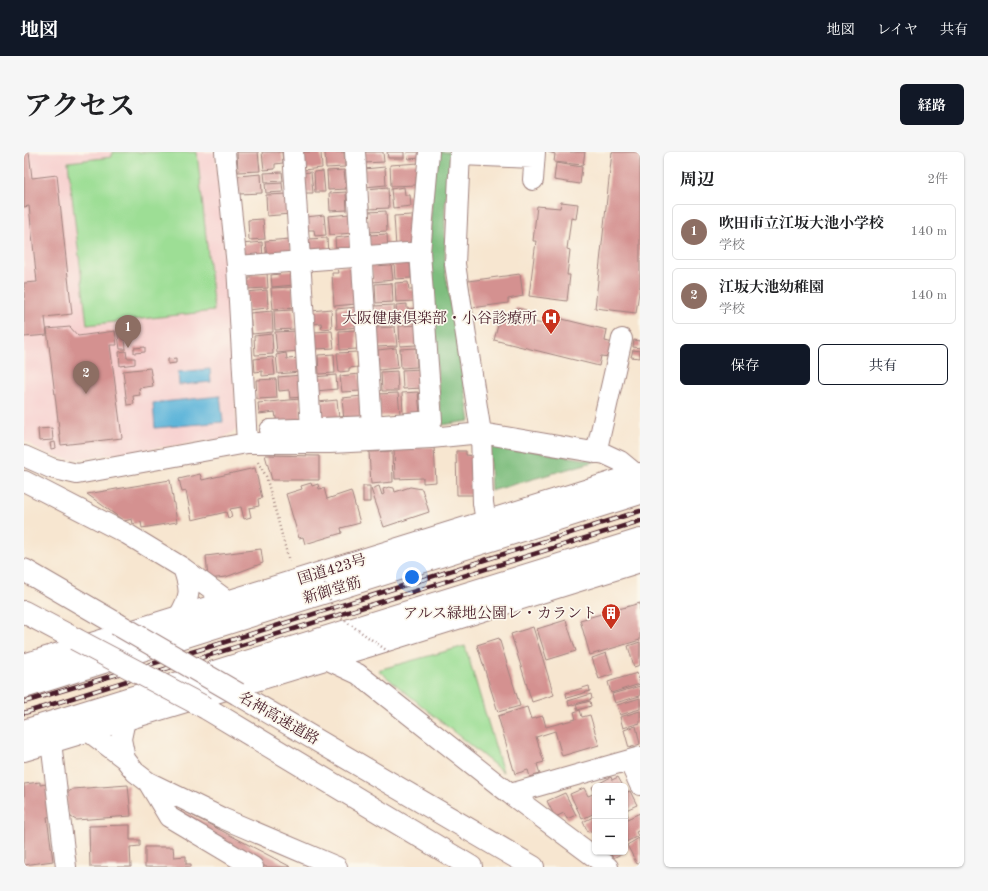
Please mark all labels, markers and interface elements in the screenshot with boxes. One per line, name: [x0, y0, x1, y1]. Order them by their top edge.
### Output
text: 地図: [20, 22, 58, 41]
text: 地図: [827, 23, 855, 37]
text: レイヤ: [877, 23, 918, 37]
text: 共有: [940, 23, 968, 37]
button: 経路: [900, 84, 964, 125]
text: アクセス: [24, 94, 135, 122]
text: 周辺: [680, 172, 714, 189]
text: 2件: [927, 173, 948, 186]
text: 吹田市立江坂大池小学校: [719, 217, 884, 232]
text: 1: [690, 225, 698, 238]
text: 140 m: [910, 225, 947, 238]
text: 学校: [719, 239, 745, 252]
text: 江坂大池幼稚園: [719, 281, 824, 296]
text: 2: [690, 289, 698, 302]
text: 140 m: [910, 289, 947, 302]
text: 学校: [719, 303, 745, 316]
hospital icon: 大阪健康倶楽部・小谷診療所: [540, 307, 562, 335]
place label: 大阪健康倶楽部・小谷診療所: [342, 310, 537, 327]
pin: 1: [115, 315, 141, 348]
button: 保存: [680, 344, 810, 385]
button: 共有: [818, 344, 948, 385]
pin: 2: [73, 361, 99, 394]
street label: 国道423号: [296, 551, 369, 588]
your location: [402, 567, 422, 587]
street label: 新御堂筋: [301, 574, 363, 607]
building icon: アルス緑地公園レ・カラント: [600, 602, 622, 630]
place label: アルス緑地公園レ・カラント: [403, 605, 597, 622]
street label: 名神高速道路: [236, 689, 322, 748]
map controls: [592, 783, 628, 855]
button: +: [592, 783, 628, 819]
button: −: [592, 819, 628, 855]

